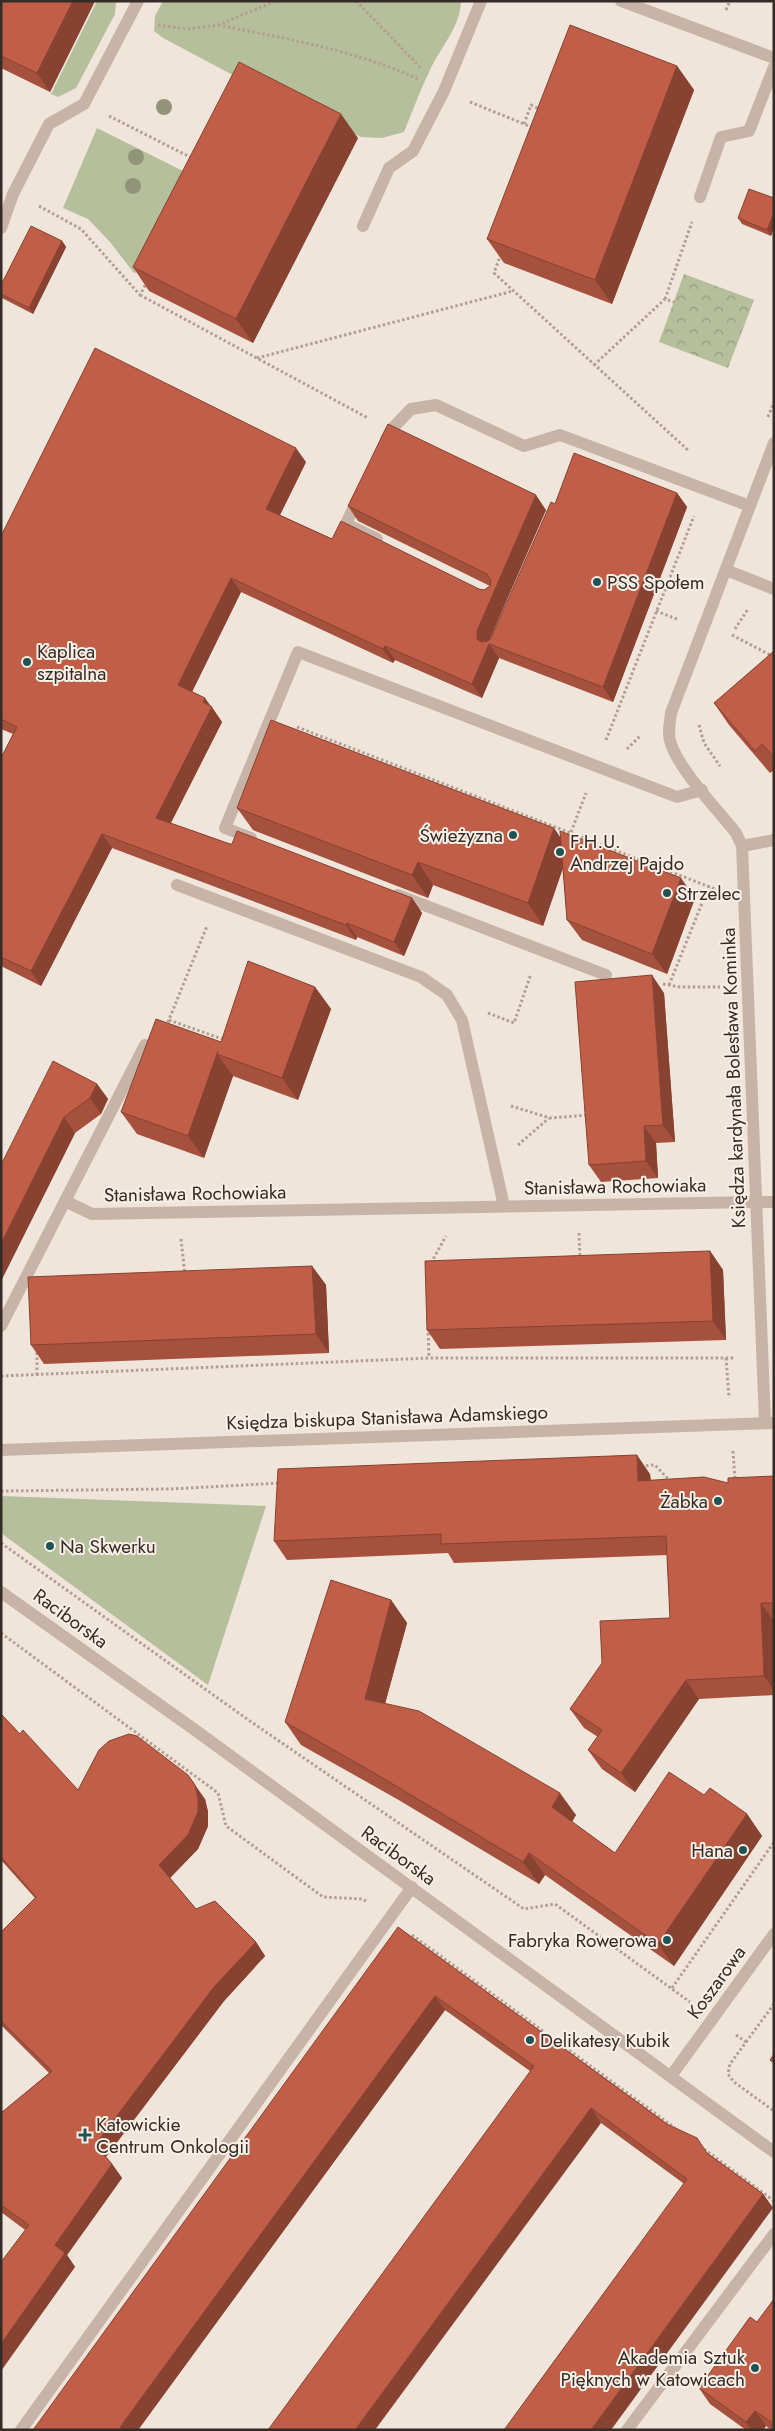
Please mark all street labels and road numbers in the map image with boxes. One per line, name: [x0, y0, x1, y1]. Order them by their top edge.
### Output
street label: Księdza kardynała Bolesława Kominka: [715, 927, 752, 1229]
street label: Stanisława Rochowiaka: [524, 1171, 706, 1202]
street label: Stanisława Rochowiaka: [104, 1178, 286, 1209]
street label: Księdza biskupa Stanisława Adamskiego: [226, 1398, 548, 1437]
street label: Raciborska: [28, 1582, 114, 1655]
street label: Raciborska: [356, 1819, 442, 1892]
street label: Koszarowa: [681, 1940, 752, 2024]

